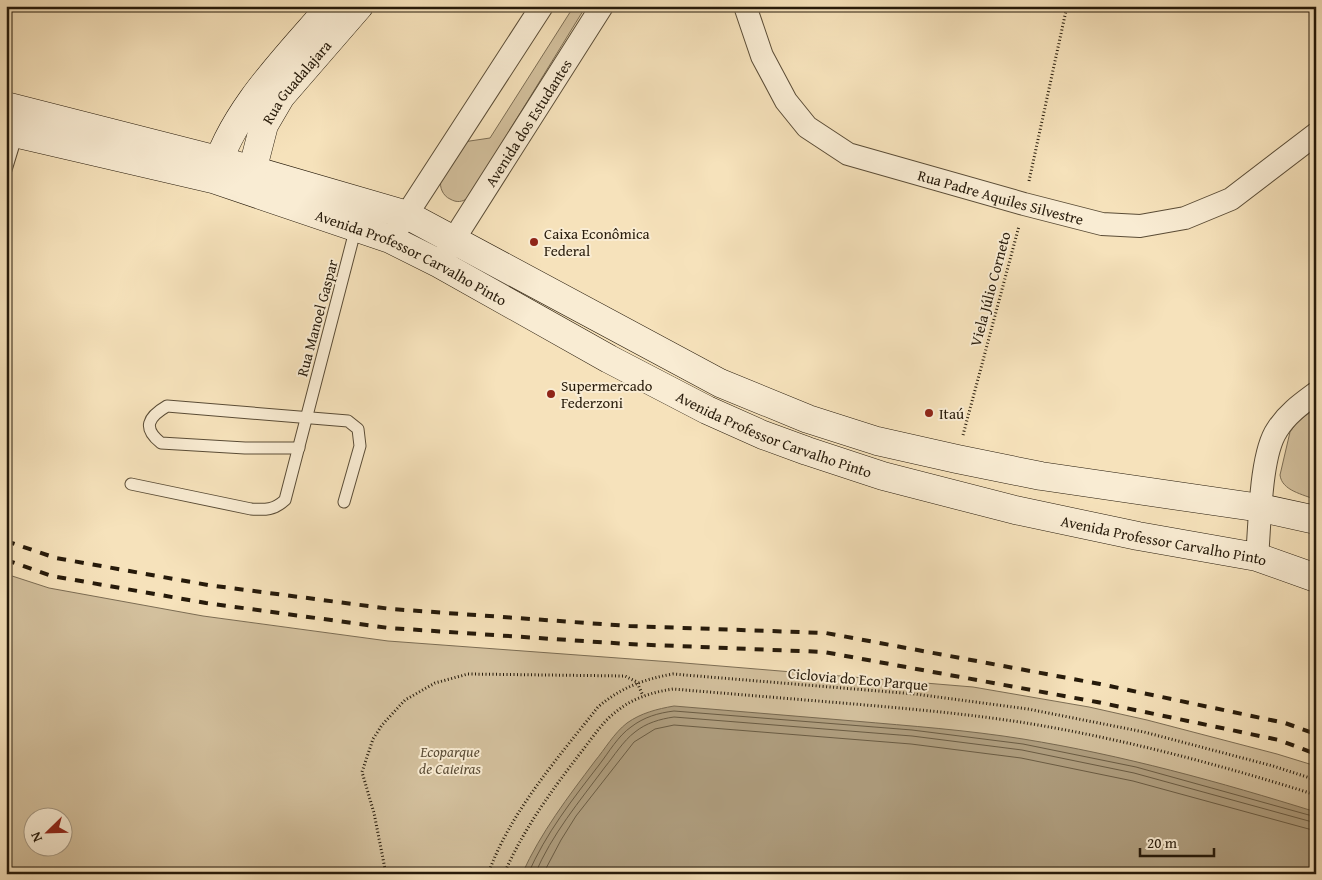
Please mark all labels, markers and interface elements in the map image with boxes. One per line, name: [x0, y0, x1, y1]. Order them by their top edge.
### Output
street label: Rua Guadalajara: [256, 35, 336, 128]
street label: Avenida dos Estudantes: [480, 55, 576, 190]
street label: Rua Padre Aquiles Silvestre: [916, 164, 1086, 229]
street label: Avenida Professor Carvalho Pinto: [313, 204, 511, 310]
place label: Caixa Econômica Federal: [544, 223, 650, 261]
street label: Viela Júlio Corneto: [965, 229, 1016, 349]
marker: Caixa Econômica Federal: [528, 236, 540, 248]
street label: Rua Manoel Gaspar: [291, 257, 343, 379]
place label: Supermercado Federzoni: [561, 375, 653, 413]
street label: Avenida Professor Carvalho Pinto: [673, 385, 875, 482]
marker: Supermercado Federzoni: [545, 388, 557, 400]
place label: Itaú: [939, 403, 965, 424]
marker: Itaú: [923, 407, 935, 419]
street label: Avenida Professor Carvalho Pinto: [1059, 510, 1270, 570]
street label: Ciclovia do Eco Parque: [787, 662, 929, 696]
park label: Ecoparque de Caieiras: [419, 741, 481, 779]
north arrow: [22, 808, 72, 858]
scale bar: [1140, 825, 1213, 857]
text: N: [25, 828, 47, 845]
text: 20 m: [1147, 832, 1178, 853]

